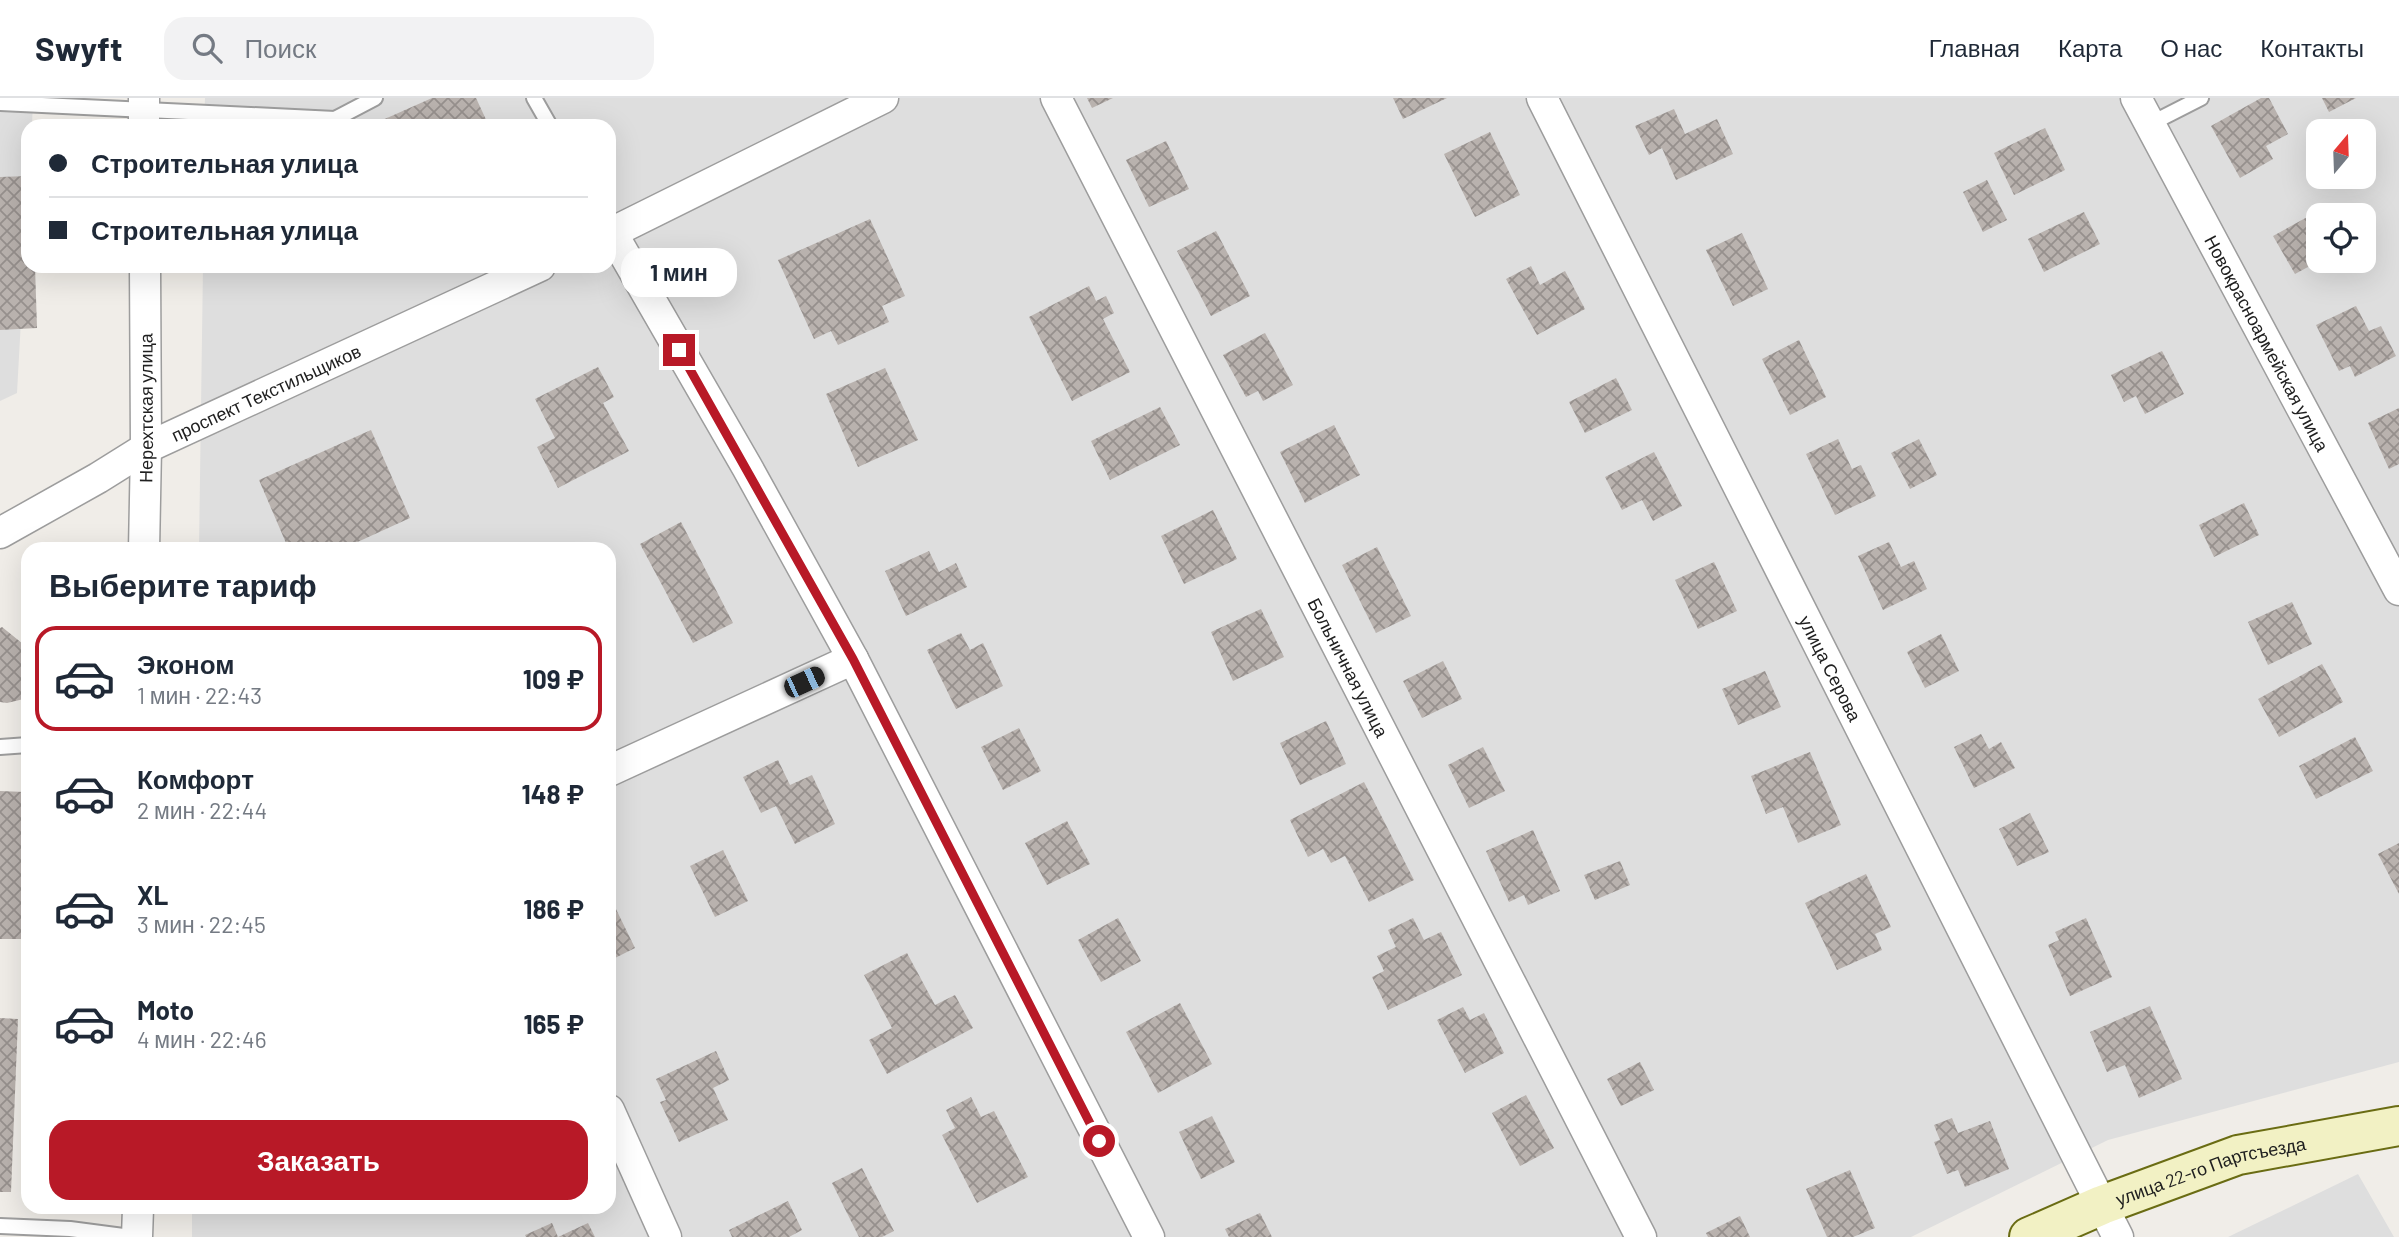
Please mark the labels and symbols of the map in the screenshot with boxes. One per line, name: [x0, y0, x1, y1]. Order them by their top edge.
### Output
north arrow: [2306, 119, 2376, 189]
street label: Новокрасноармейская улица: [2200, 231, 2334, 456]
callout: 1 мин: [621, 248, 737, 298]
street label: Нерехтская улица: [134, 332, 157, 483]
route end: [663, 334, 695, 366]
street label: проспект Текстильщиков: [168, 339, 364, 446]
street label: Больничная улица: [1304, 594, 1394, 742]
street label: улица Серова: [1794, 612, 1867, 726]
car: [781, 664, 828, 700]
route start: [1083, 1125, 1115, 1157]
street label: улица 22-го Партсъезда: [2112, 1132, 2308, 1210]

